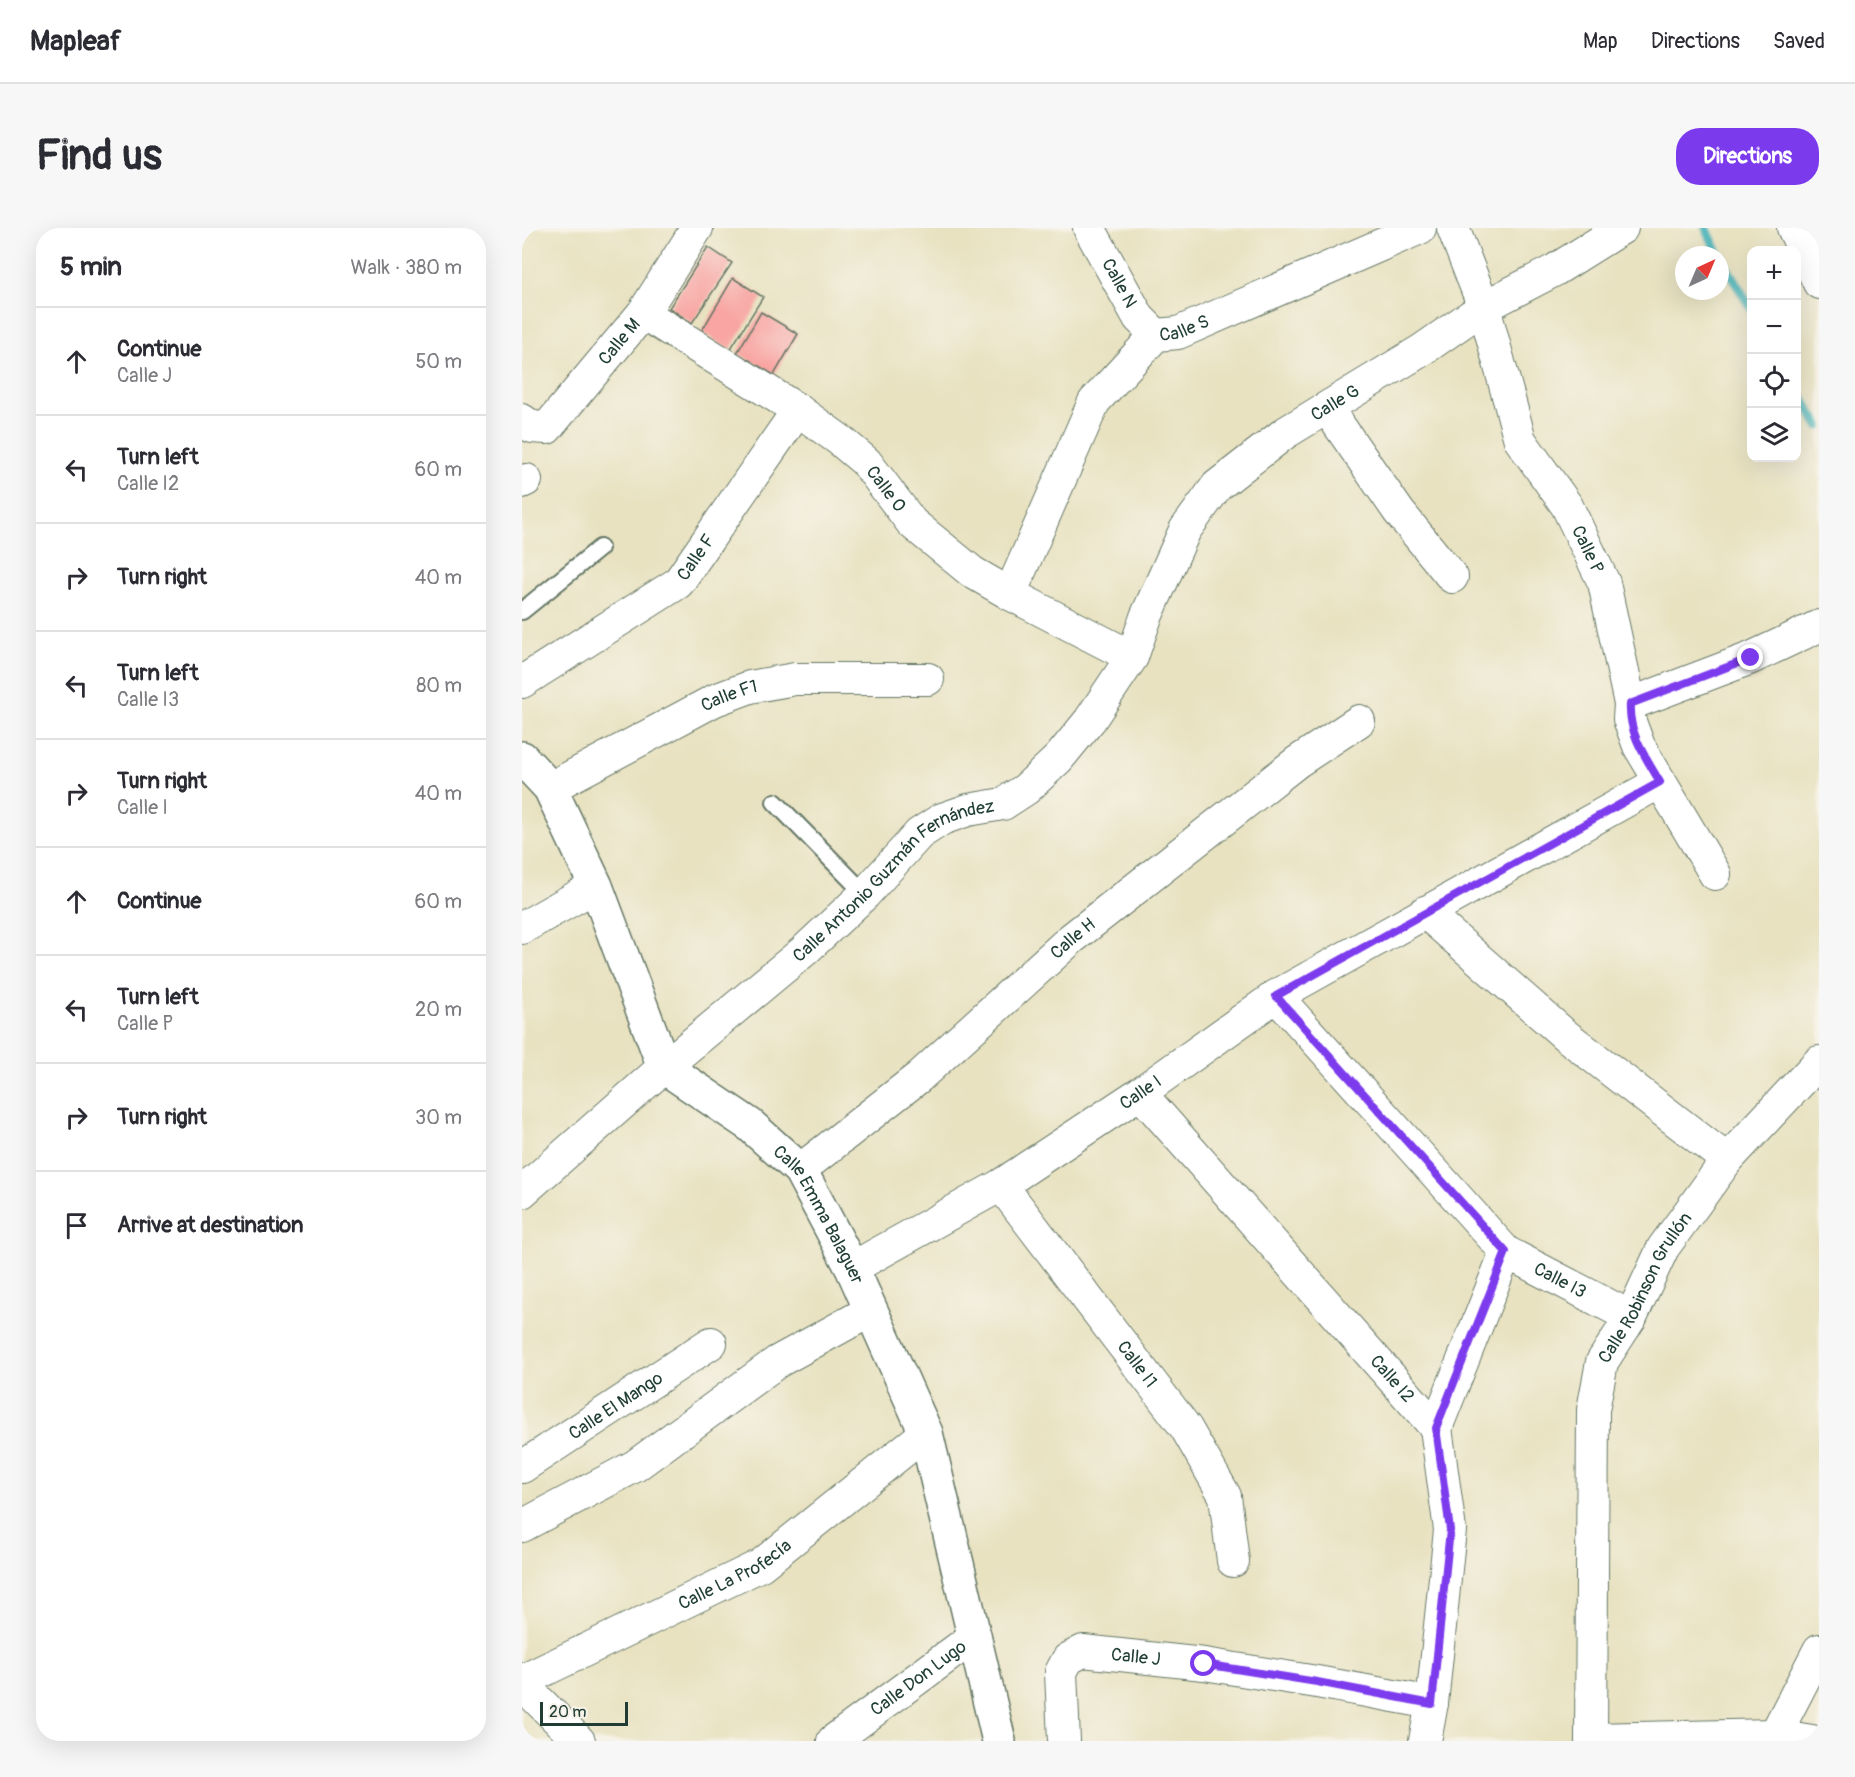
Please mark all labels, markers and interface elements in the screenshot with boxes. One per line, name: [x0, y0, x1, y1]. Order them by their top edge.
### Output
text: Mapleaf: [30, 24, 121, 59]
text: Map: [1583, 28, 1618, 55]
text: Directions: [1651, 28, 1740, 55]
text: Saved: [1773, 28, 1825, 55]
button: Directions: [1676, 128, 1819, 185]
text: Find us: [36, 130, 162, 182]
north arrow: [1675, 246, 1729, 300]
map controls: [1747, 246, 1801, 462]
button: +: [1747, 246, 1801, 300]
text: 5 min: [60, 251, 122, 283]
street label: Calle N: [1097, 254, 1143, 312]
text: Walk · 380 m: [350, 255, 462, 280]
button: −: [1747, 300, 1801, 354]
street label: Calle S: [1158, 309, 1213, 346]
street label: Calle M: [593, 313, 645, 369]
text: Continue: [117, 335, 201, 363]
icon: ahead: [60, 345, 93, 378]
text: 50 m: [415, 349, 462, 374]
button: locate: [1747, 354, 1801, 408]
text: Calle J: [117, 363, 172, 388]
street label: Calle G: [1306, 379, 1364, 426]
button: layers: [1747, 408, 1801, 462]
text: Turn left: [117, 443, 199, 471]
icon: left: [60, 453, 93, 486]
text: 60 m: [415, 457, 462, 482]
street label: Calle O: [861, 461, 911, 517]
text: Calle I2: [117, 471, 179, 496]
street label: Calle P: [1567, 522, 1609, 577]
street label: Calle F: [672, 529, 720, 585]
icon: right: [60, 561, 93, 594]
text: Turn right: [117, 563, 207, 591]
text: 40 m: [415, 565, 462, 590]
route end: [1737, 644, 1763, 670]
text: Turn left: [117, 659, 199, 687]
icon: left: [60, 669, 93, 702]
text: 80 m: [416, 673, 462, 698]
street label: Calle F1: [697, 674, 759, 717]
text: Calle I3: [117, 687, 179, 712]
text: Turn right: [117, 767, 207, 795]
icon: right: [60, 777, 93, 810]
text: 40 m: [415, 781, 462, 806]
street label: Calle Antonio Guzmán Fernández: [788, 794, 996, 967]
text: Calle I: [117, 795, 168, 820]
icon: ahead: [60, 885, 93, 918]
text: Continue: [117, 887, 201, 915]
text: 60 m: [415, 889, 462, 914]
street label: Calle H: [1045, 913, 1100, 964]
text: Turn left: [117, 983, 199, 1011]
icon: left: [60, 993, 93, 1026]
text: 20 m: [415, 997, 462, 1022]
text: Calle P: [117, 1011, 173, 1036]
street label: Calle I: [1115, 1070, 1166, 1115]
icon: right: [60, 1101, 93, 1134]
text: Turn right: [117, 1103, 207, 1131]
text: 30 m: [415, 1105, 462, 1130]
street label: Calle Emma Balaguer: [768, 1140, 869, 1288]
street label: Calle Robinson Grullón: [1593, 1207, 1697, 1367]
icon: arrive: [60, 1209, 93, 1242]
text: Arrive at destination: [117, 1211, 303, 1239]
street label: Calle I3: [1530, 1257, 1590, 1303]
street label: Calle I1: [1112, 1336, 1162, 1392]
street label: Calle I2: [1365, 1350, 1419, 1407]
street label: Calle El Mango: [564, 1366, 667, 1445]
street label: Calle La Profecía: [674, 1534, 796, 1615]
street label: Calle Don Lugo: [866, 1635, 971, 1721]
street label: Calle J: [1110, 1643, 1162, 1671]
route start: [1190, 1650, 1216, 1676]
scale bar: [540, 1699, 628, 1726]
text: 20 m: [549, 1702, 587, 1722]

